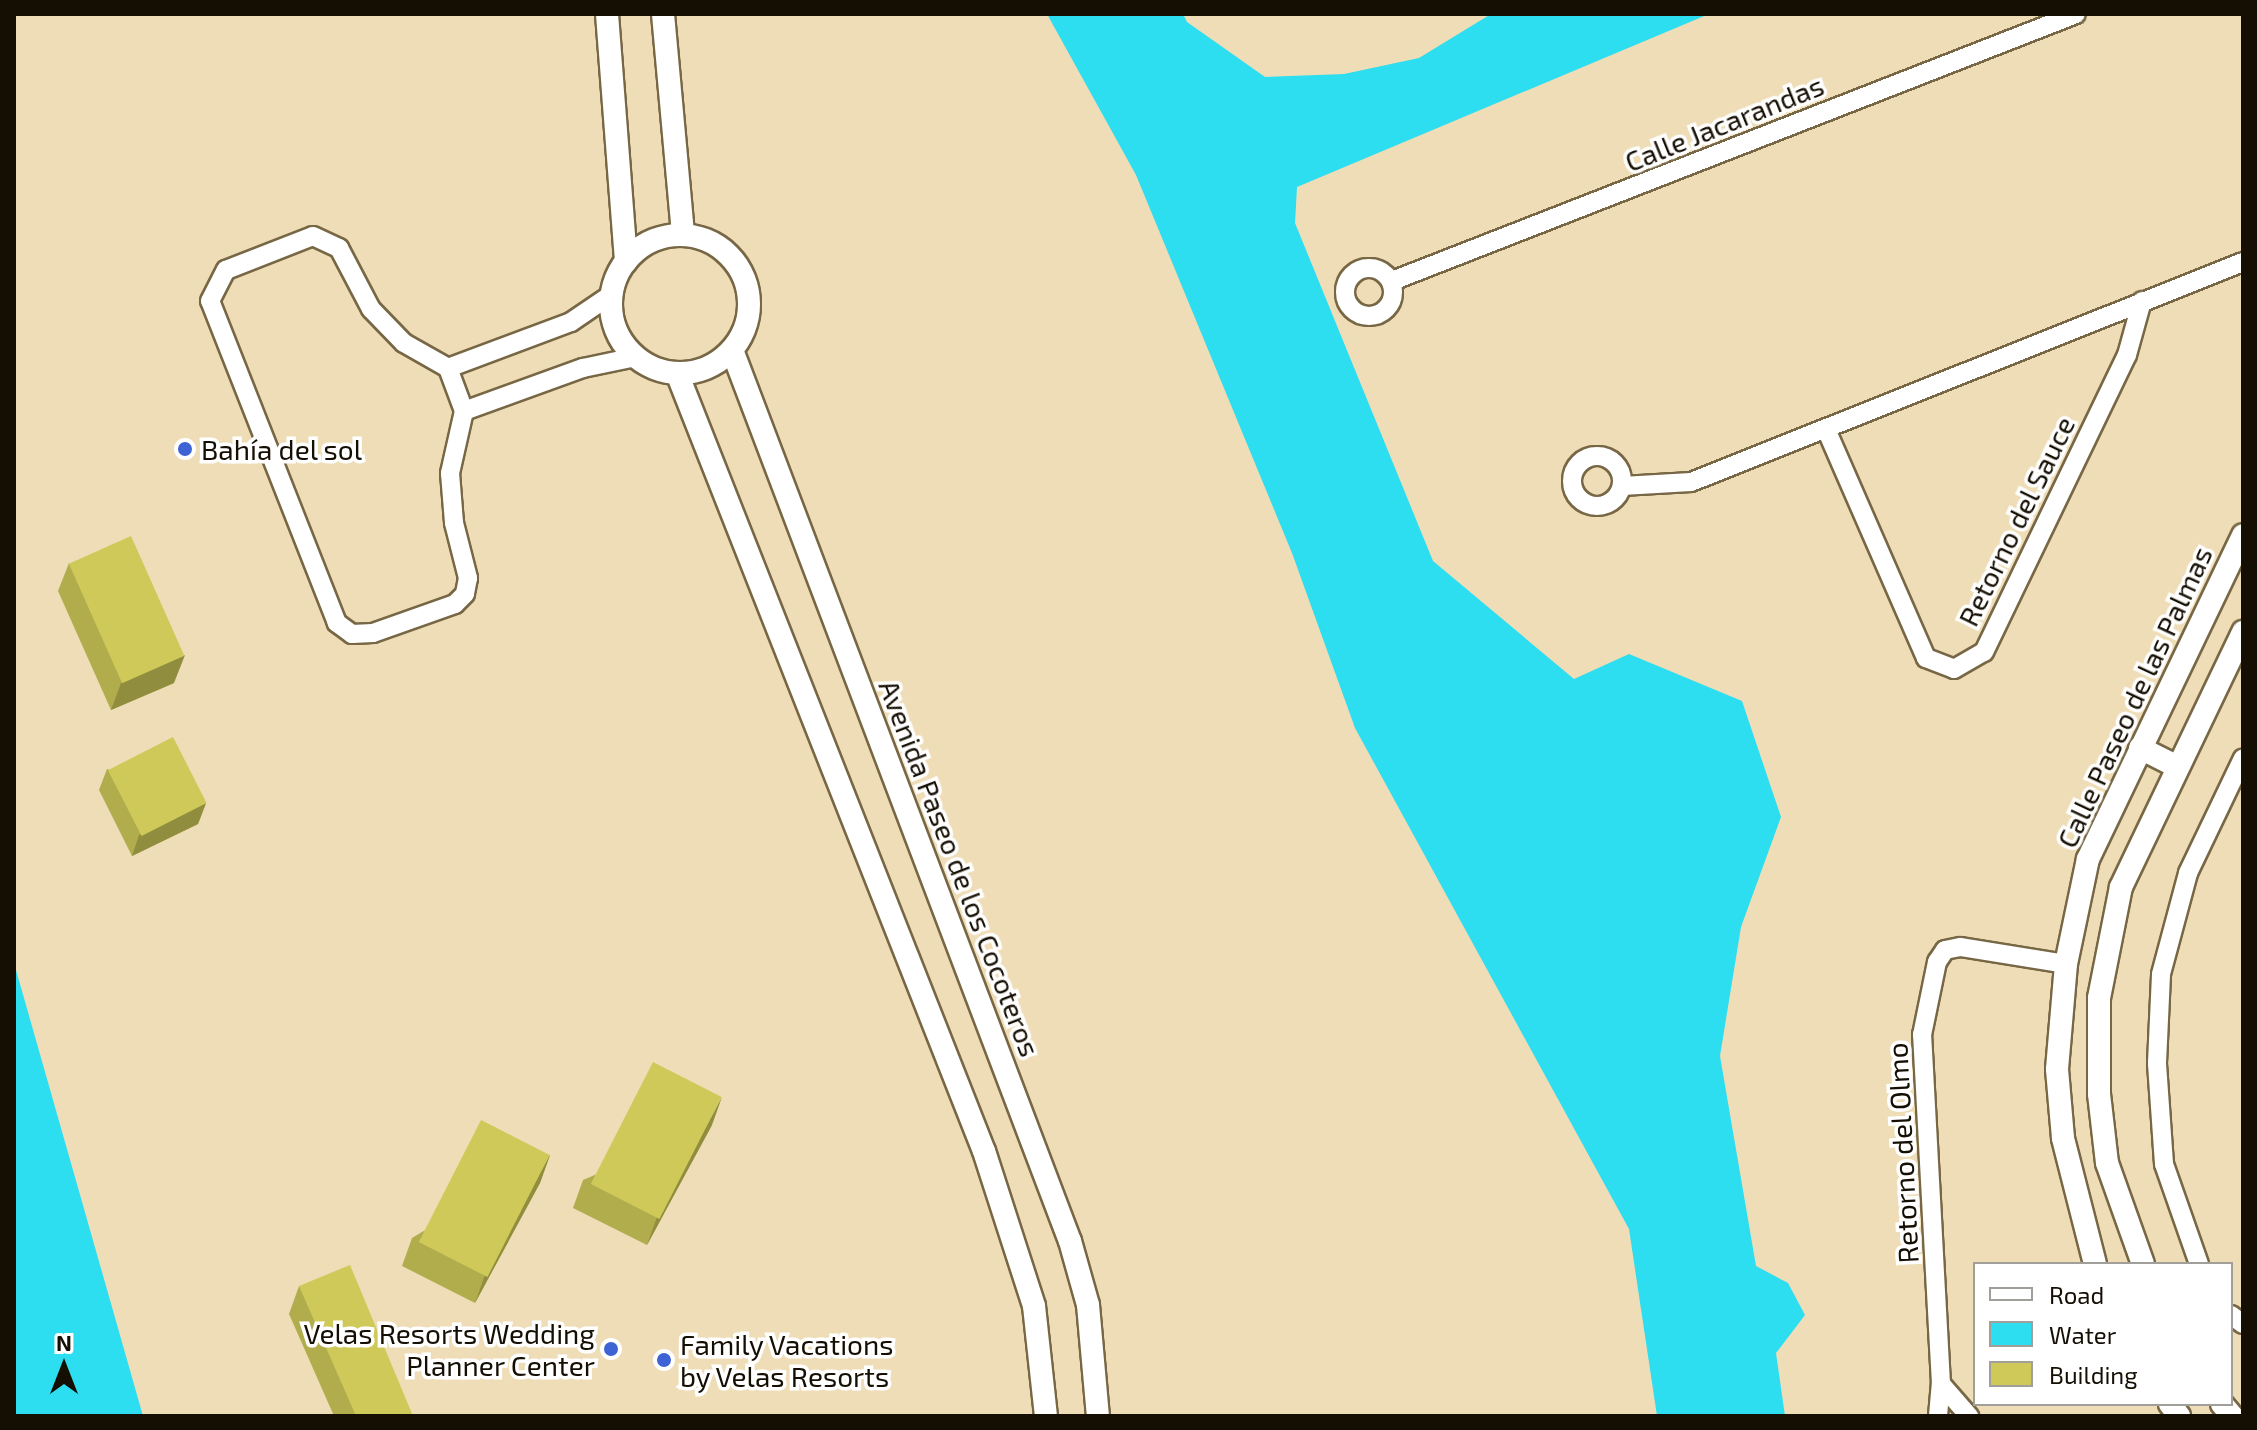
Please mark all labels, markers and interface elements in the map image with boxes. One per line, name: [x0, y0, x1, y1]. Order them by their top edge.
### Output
street label: Calle Jacarandas: [1620, 68, 1828, 178]
street label: Retorno del Sauce: [1951, 410, 2081, 632]
place label: Bahía del sol: [201, 432, 363, 466]
marker: Bahía del sol: [176, 440, 194, 458]
street label: Calle Paseo de las Palmas: [2049, 541, 2219, 853]
street label: Avenida Paseo de los Cocoteros: [873, 675, 1047, 1061]
street label: Retorno del Olmo: [1879, 1042, 1925, 1264]
legend: [1973, 1262, 2233, 1406]
text: Road: [2049, 1280, 2104, 1309]
place label: Velas Resorts Wedding Planner Center: [303, 1316, 595, 1382]
text: Water: [2049, 1320, 2116, 1349]
north arrow: [24, 1326, 104, 1406]
place label: Family Vacations by Velas Resorts: [680, 1327, 895, 1393]
text: N: [56, 1329, 72, 1355]
marker: Velas Resorts Wedding Planner Center: [602, 1340, 620, 1358]
marker: Family Vacations by Velas Resorts: [655, 1351, 673, 1369]
text: Building: [2049, 1360, 2138, 1389]

